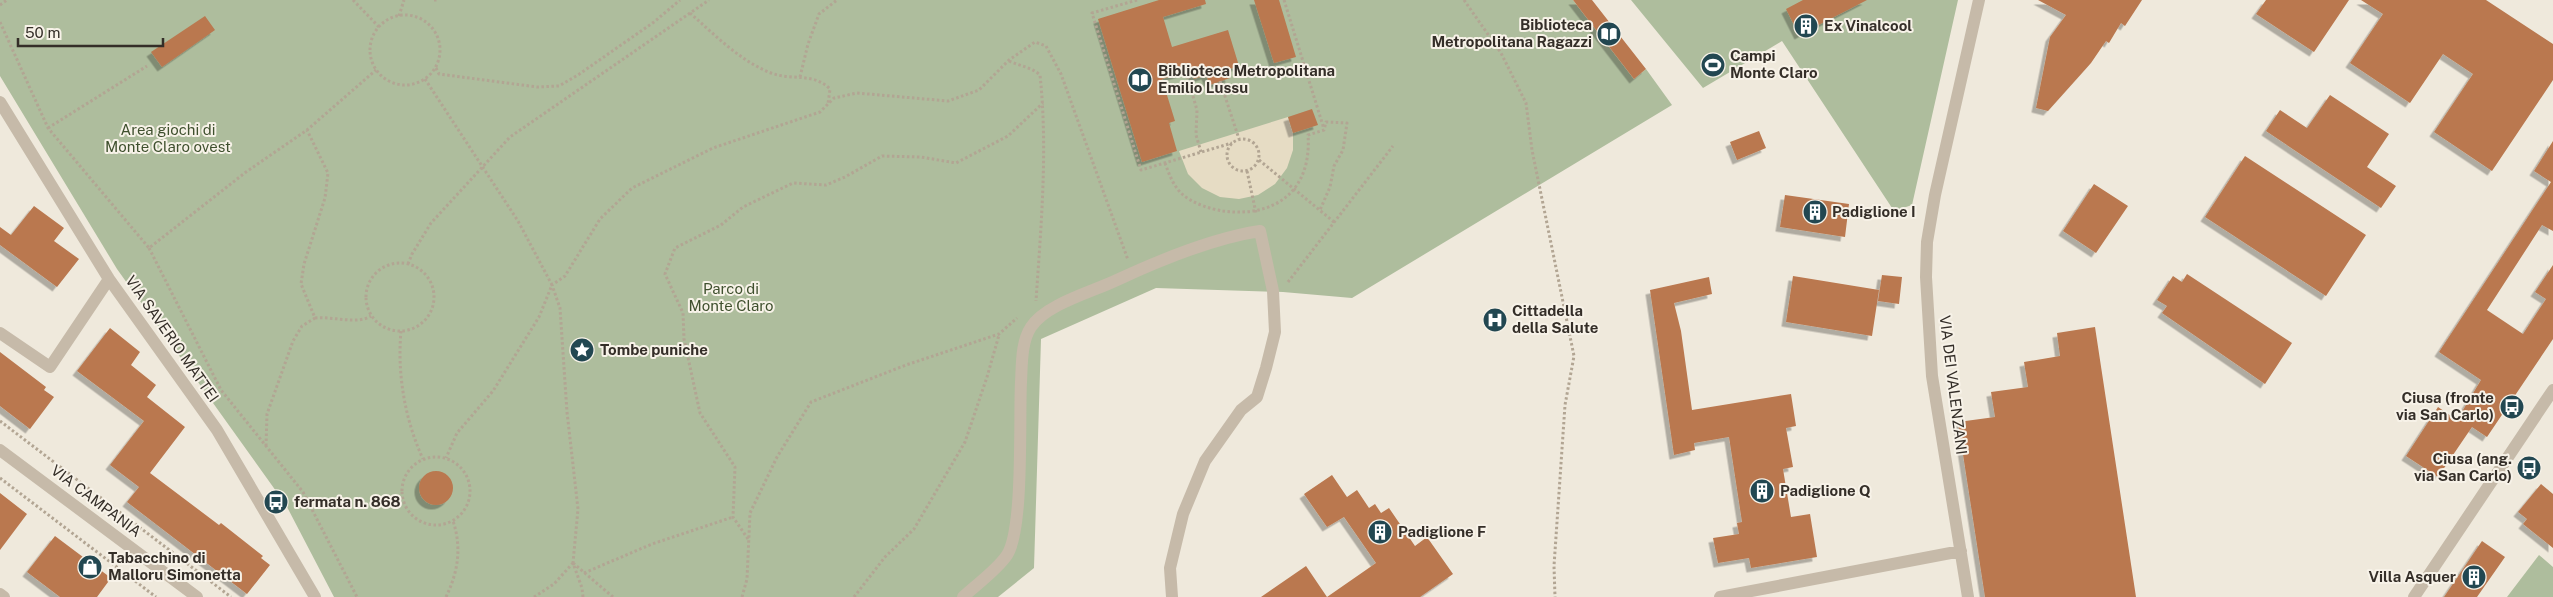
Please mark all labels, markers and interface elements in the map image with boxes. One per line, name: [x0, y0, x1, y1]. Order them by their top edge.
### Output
building icon: Ex Vinalcool: [1793, 13, 1819, 39]
scale bar: [18, 15, 162, 47]
place label: Biblioteca Metropolitana Ragazzi: [1431, 16, 1592, 50]
place label: Ex Vinalcool: [1824, 17, 1912, 34]
library icon: Biblioteca Metropolitana Ragazzi: [1596, 21, 1622, 47]
text: 50 m: [25, 24, 60, 41]
place label: Campi Monte Claro: [1730, 47, 1818, 81]
sports icon: Campi Monte Claro: [1700, 52, 1726, 78]
place label: Biblioteca Metropolitana Emilio Lussu: [1158, 62, 1335, 96]
library icon: Biblioteca Metropolitana Emilio Lussu: [1127, 67, 1153, 93]
park label: Area giochi di Monte Claro ovest: [105, 121, 231, 155]
building icon: Padiglione I: [1802, 199, 1828, 225]
place label: Padiglione I: [1832, 203, 1916, 220]
street label: VIA SAVERIO MATTEI: [122, 272, 223, 405]
park label: Parco di Monte Claro: [689, 280, 774, 314]
place label: Cittadella della Salute: [1512, 302, 1598, 336]
hospital icon: Cittadella della Salute: [1482, 307, 1508, 333]
street label: VIA DEI VALENZANI: [1937, 314, 1970, 456]
place icon: Tombe puniche: [569, 337, 595, 363]
place label: Tombe puniche: [600, 341, 708, 358]
place label: Ciusa (fronte via San Carlo): [2396, 389, 2494, 423]
bus stop icon: Ciusa (fronte via San Carlo): [2499, 394, 2525, 420]
place label: Ciusa (ang. via San Carlo): [2414, 450, 2512, 484]
bus stop icon: Ciusa (ang. via San Carlo): [2516, 455, 2542, 481]
street label: VIA CAMPANIA: [48, 461, 145, 540]
building icon: Padiglione Q: [1749, 478, 1775, 504]
place label: Padiglione Q: [1780, 482, 1871, 499]
bus stop icon: fermata n. 868: [263, 489, 289, 515]
place label: fermata n. 868: [294, 493, 401, 510]
building icon: Padiglione F: [1367, 519, 1393, 545]
place label: Padiglione F: [1398, 523, 1486, 540]
place label: Tabacchino di Malloru Simonetta: [108, 549, 241, 583]
shop icon: Tabacchino di Malloru Simonetta: [77, 554, 103, 580]
building icon: Villa Asquer: [2461, 564, 2487, 590]
place label: Villa Asquer: [2369, 568, 2456, 585]

